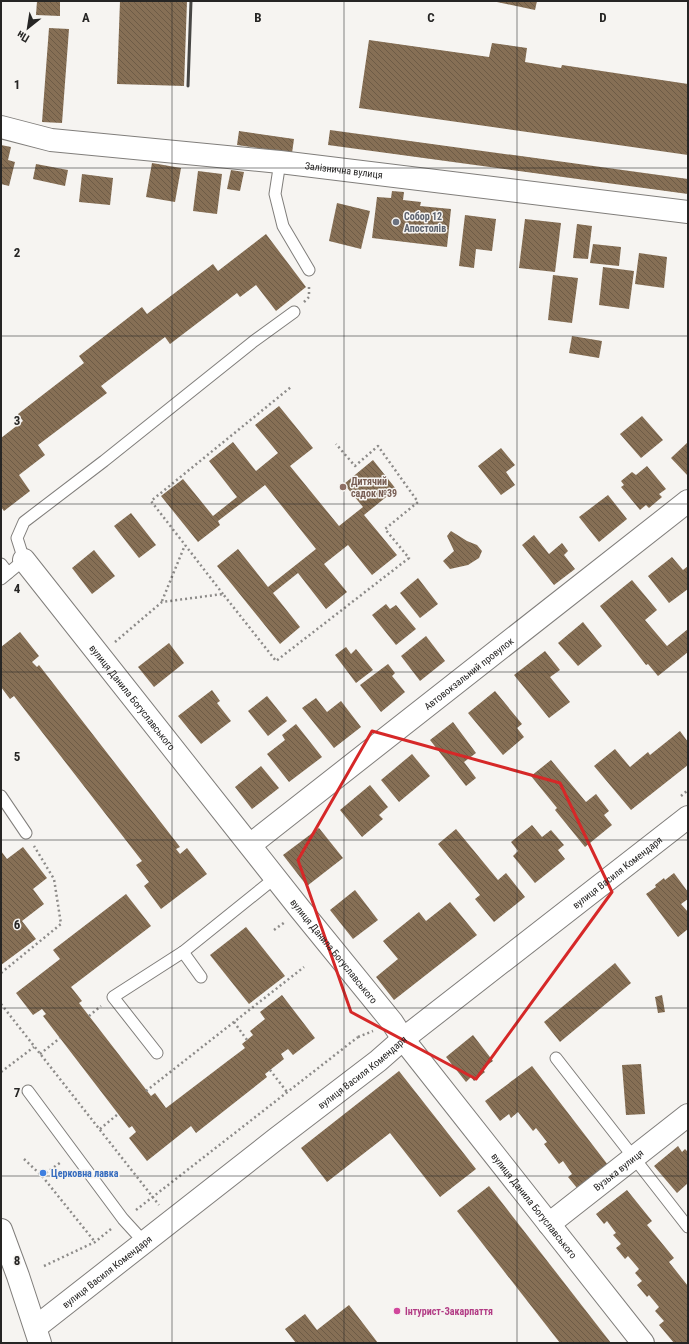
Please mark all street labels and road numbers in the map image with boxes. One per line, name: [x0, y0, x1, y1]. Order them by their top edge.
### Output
street label: Залізнична вулиця: [304, 160, 383, 181]
street label: Автовокзальний провулок: [422, 635, 516, 712]
street label: вулиця Данила Богуславського: [87, 643, 177, 752]
street label: вулиця Василя Комендаря: [570, 834, 665, 911]
street label: вулиця Данила Богуславського: [288, 897, 379, 1006]
street label: вулиця Василя Комендаря: [316, 1033, 409, 1111]
street label: Вузька вулиця: [592, 1147, 646, 1193]
street label: вулиця Данила Богуславського: [489, 1151, 579, 1261]
street label: вулиця Василя Комендаря: [60, 1233, 154, 1310]

